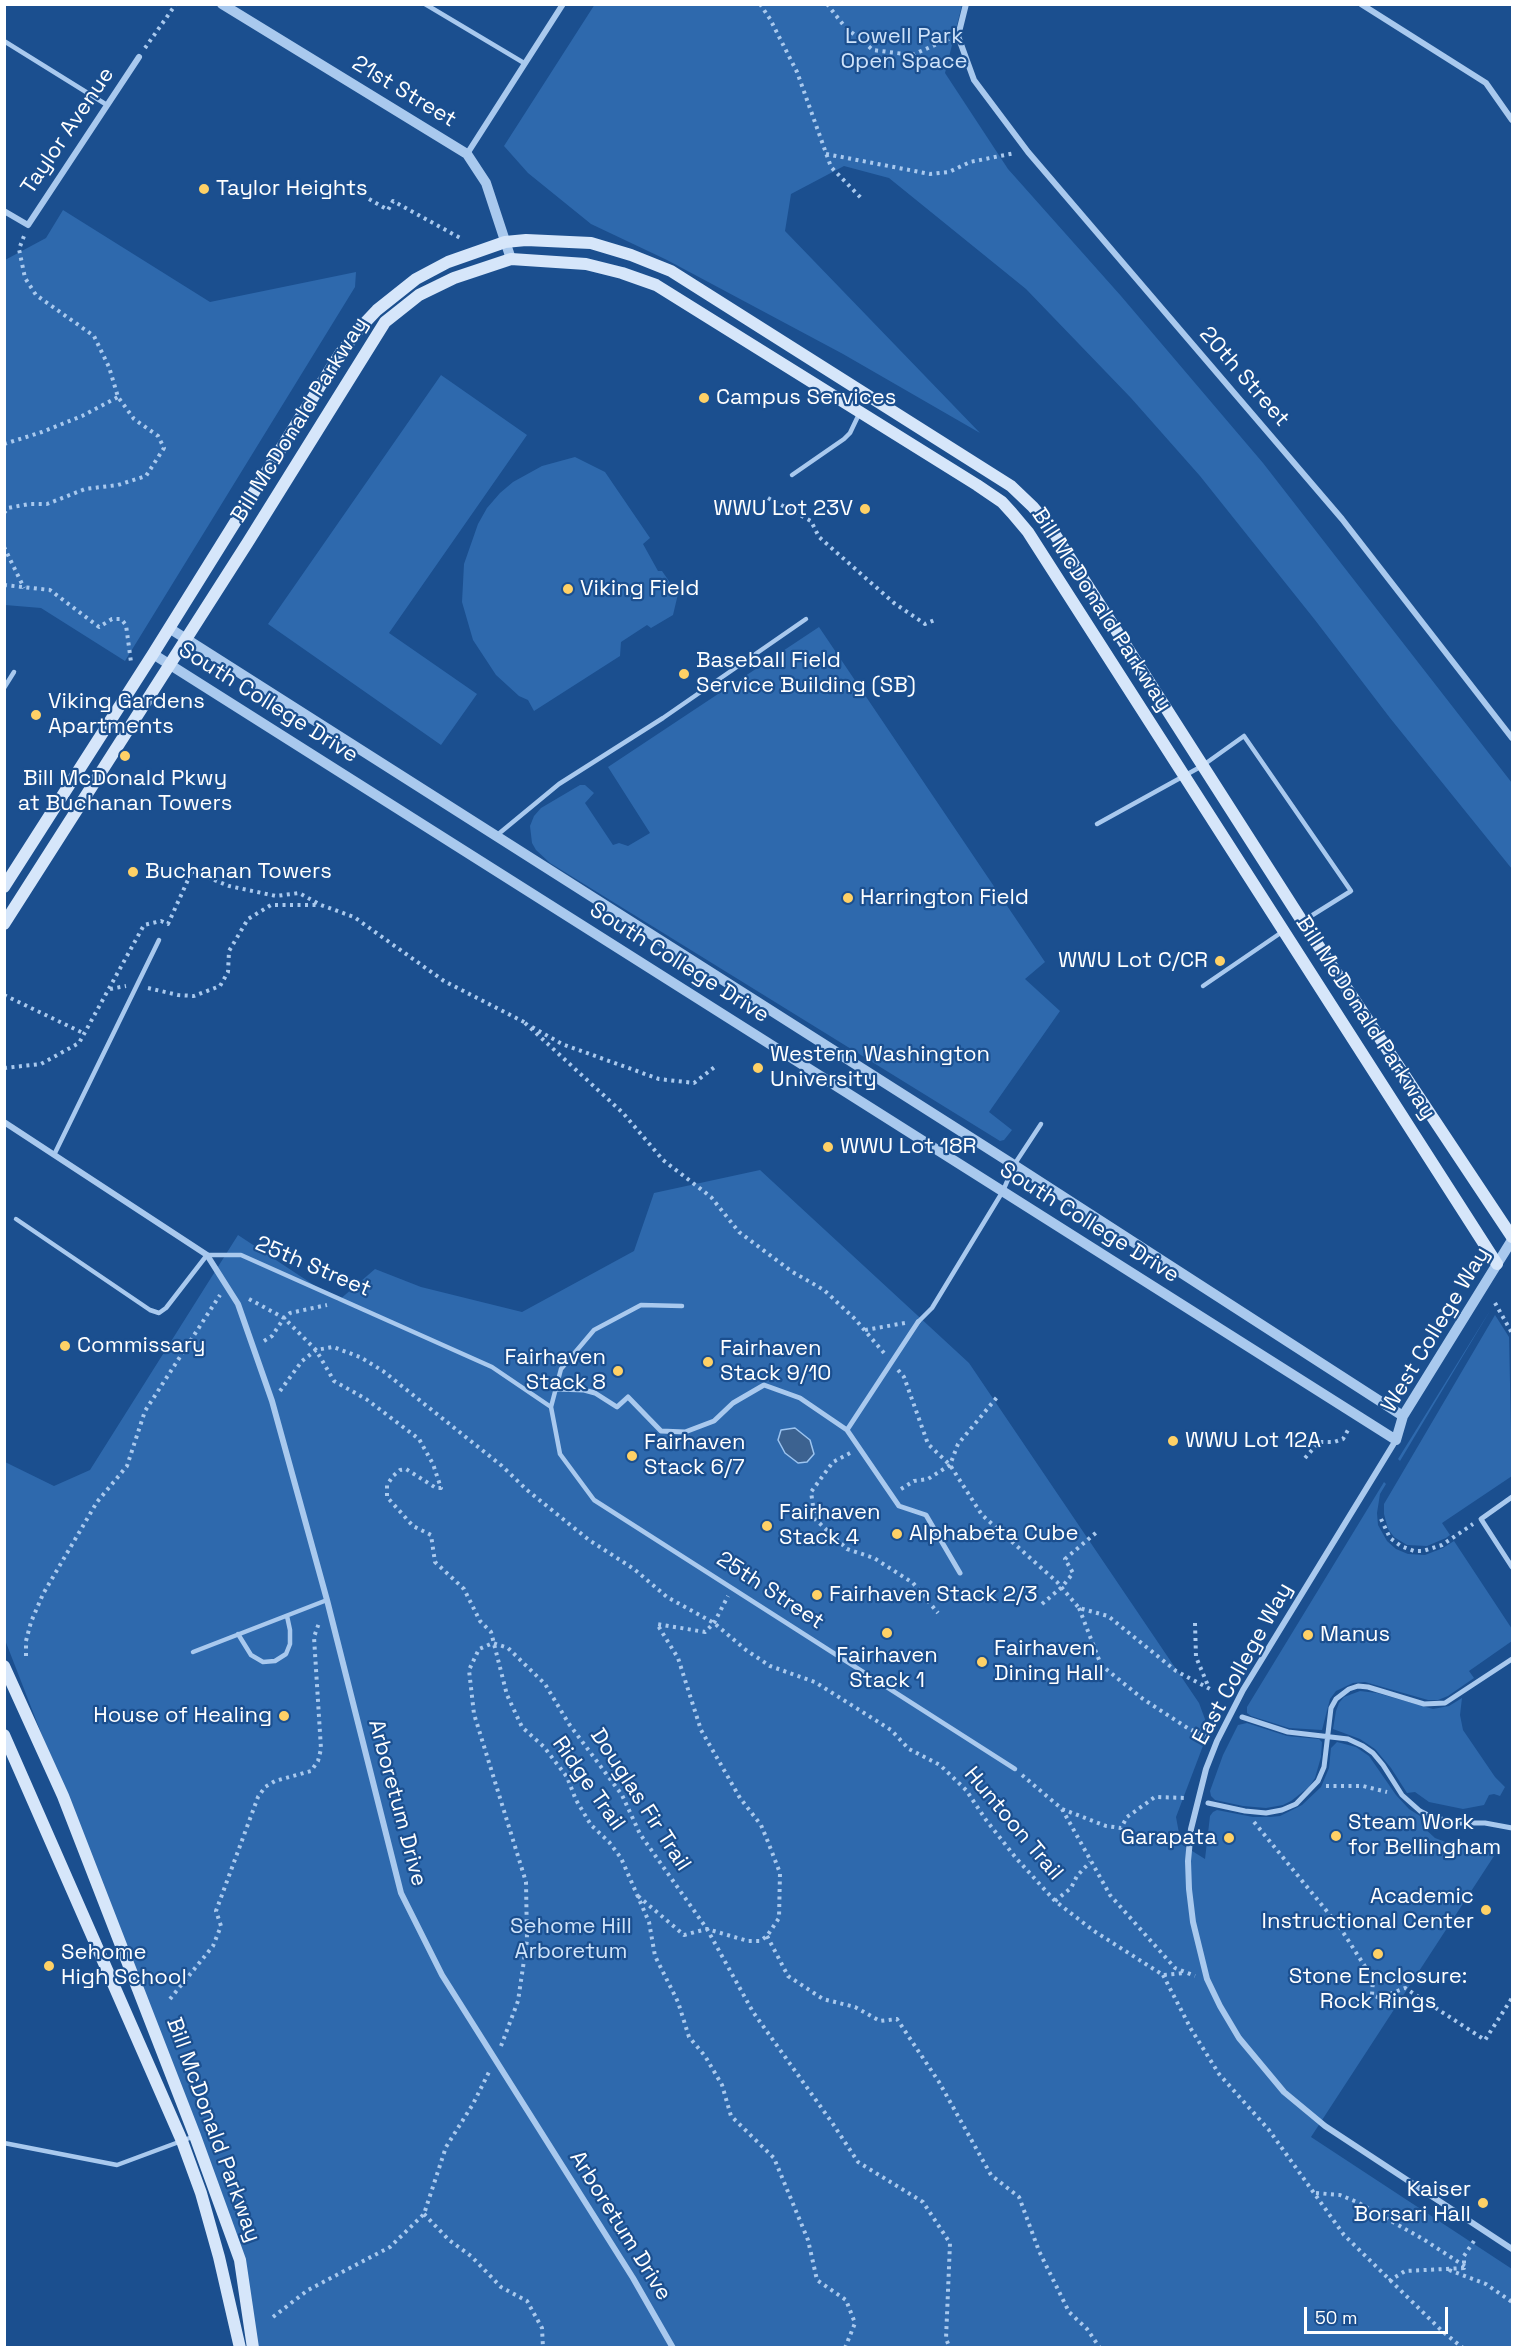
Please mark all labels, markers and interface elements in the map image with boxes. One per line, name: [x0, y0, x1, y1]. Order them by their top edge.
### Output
park label: Lowell Park Open Space: [840, 24, 968, 76]
street label: 21st Street: [347, 51, 461, 133]
street label: Taylor Avenue: [16, 62, 120, 200]
place label: Taylor Heights: [216, 176, 368, 202]
marker: Taylor Heights: [197, 182, 211, 196]
street label: Bill McDonald Parkway: [226, 312, 374, 528]
street label: 20th Street: [1193, 322, 1295, 432]
place label: Campus Services: [716, 385, 896, 411]
marker: Campus Services: [697, 391, 711, 405]
place label: WWU Lot 23V: [713, 496, 853, 522]
marker: WWU Lot 23V: [858, 502, 872, 516]
street label: Bill McDonald Parkway: [1025, 503, 1177, 717]
place label: Viking Field: [580, 576, 699, 602]
marker: Viking Field: [561, 582, 575, 596]
street label: South College Drive: [173, 637, 363, 769]
place label: Baseball Field Service Building (SB): [696, 648, 916, 700]
marker: Baseball Field Service Building (SB): [677, 667, 691, 681]
place label: Viking Gardens Apartments: [48, 689, 205, 740]
marker: Viking Gardens Apartments: [29, 708, 43, 722]
marker: Bill McDonald Pkwy at Buchanan Towers: [118, 749, 132, 763]
place label: Bill McDonald Pkwy at Buchanan Towers: [18, 766, 232, 818]
place label: Buchanan Towers: [145, 859, 332, 885]
marker: Buchanan Towers: [126, 865, 140, 879]
place label: Harrington Field: [860, 885, 1029, 911]
marker: Harrington Field: [841, 891, 855, 905]
street label: South College Drive: [584, 897, 774, 1029]
street label: Bill McDonald Parkway: [1289, 911, 1441, 1125]
place label: WWU Lot C/CR: [1058, 948, 1208, 974]
marker: WWU Lot C/CR: [1213, 954, 1227, 968]
place label: Western Washington University: [770, 1042, 990, 1094]
marker: Western Washington University: [751, 1061, 765, 1075]
place label: WWU Lot 18R: [840, 1134, 976, 1160]
marker: WWU Lot 18R: [821, 1140, 835, 1154]
street label: South College Drive: [994, 1157, 1184, 1289]
street label: 25th Street: [251, 1231, 375, 1303]
street label: West College Way: [1376, 1243, 1496, 1417]
place label: Commissary: [77, 1333, 205, 1359]
place label: Fairhaven Stack 9/10: [720, 1336, 831, 1388]
marker: Commissary: [58, 1339, 72, 1353]
place label: Fairhaven Stack 8: [504, 1345, 606, 1396]
marker: Fairhaven Stack 9/10: [701, 1355, 715, 1369]
marker: Fairhaven Stack 8: [611, 1364, 625, 1378]
place label: WWU Lot 12A: [1185, 1428, 1321, 1454]
place label: Fairhaven Stack 6/7: [644, 1430, 746, 1482]
marker: WWU Lot 12A: [1166, 1434, 1180, 1448]
marker: Fairhaven Stack 6/7: [625, 1449, 639, 1463]
place label: Fairhaven Stack 4: [779, 1500, 881, 1552]
marker: Fairhaven Stack 4: [760, 1519, 774, 1533]
place label: Alphabeta Cube: [909, 1521, 1078, 1547]
marker: Alphabeta Cube: [890, 1527, 904, 1541]
street label: 25th Street: [711, 1546, 829, 1636]
street label: East College Way: [1188, 1578, 1298, 1750]
place label: Fairhaven Stack 2/3: [829, 1582, 1037, 1608]
marker: Fairhaven Stack 2/3: [810, 1588, 824, 1602]
place label: Manus: [1320, 1622, 1390, 1648]
marker: Fairhaven Stack 1: [880, 1626, 894, 1640]
marker: Manus: [1301, 1628, 1315, 1642]
place label: Fairhaven Dining Hall: [994, 1636, 1104, 1688]
place label: Fairhaven Stack 1: [836, 1643, 938, 1694]
marker: Fairhaven Dining Hall: [975, 1655, 989, 1669]
place label: House of Healing: [93, 1703, 272, 1729]
marker: House of Healing: [277, 1709, 291, 1723]
street label: Arboretum Drive: [362, 1717, 432, 1889]
street label: Douglas Fir Trail: [584, 1724, 696, 1876]
street label: Ridge Trail: [546, 1732, 630, 1836]
street label: Huntoon Trail: [958, 1762, 1068, 1886]
place label: Steam Work for Bellingham: [1348, 1810, 1501, 1862]
place label: Garapata: [1120, 1825, 1217, 1851]
marker: Steam Work for Bellingham: [1329, 1829, 1343, 1843]
marker: Garapata: [1222, 1831, 1236, 1845]
place label: Academic Instructional Center: [1262, 1884, 1474, 1936]
marker: Academic Instructional Center: [1479, 1903, 1493, 1917]
park label: Sehome Hill Arboretum: [510, 1914, 632, 1966]
place label: Sehome High School: [61, 1940, 187, 1992]
marker: Stone Enclosure: Rock Rings: [1371, 1947, 1385, 1961]
marker: Sehome High School: [42, 1959, 56, 1973]
place label: Stone Enclosure: Rock Rings: [1289, 1964, 1467, 2016]
street label: Bill McDonald Parkway: [160, 2014, 266, 2246]
street label: Arboretum Drive: [563, 2146, 677, 2306]
place label: Kaiser Borsari Hall: [1353, 2177, 1471, 2228]
marker: Kaiser Borsari Hall: [1476, 2196, 1490, 2210]
scale bar: [1307, 2295, 1451, 2333]
text: 50 m: [1315, 2306, 1357, 2329]

